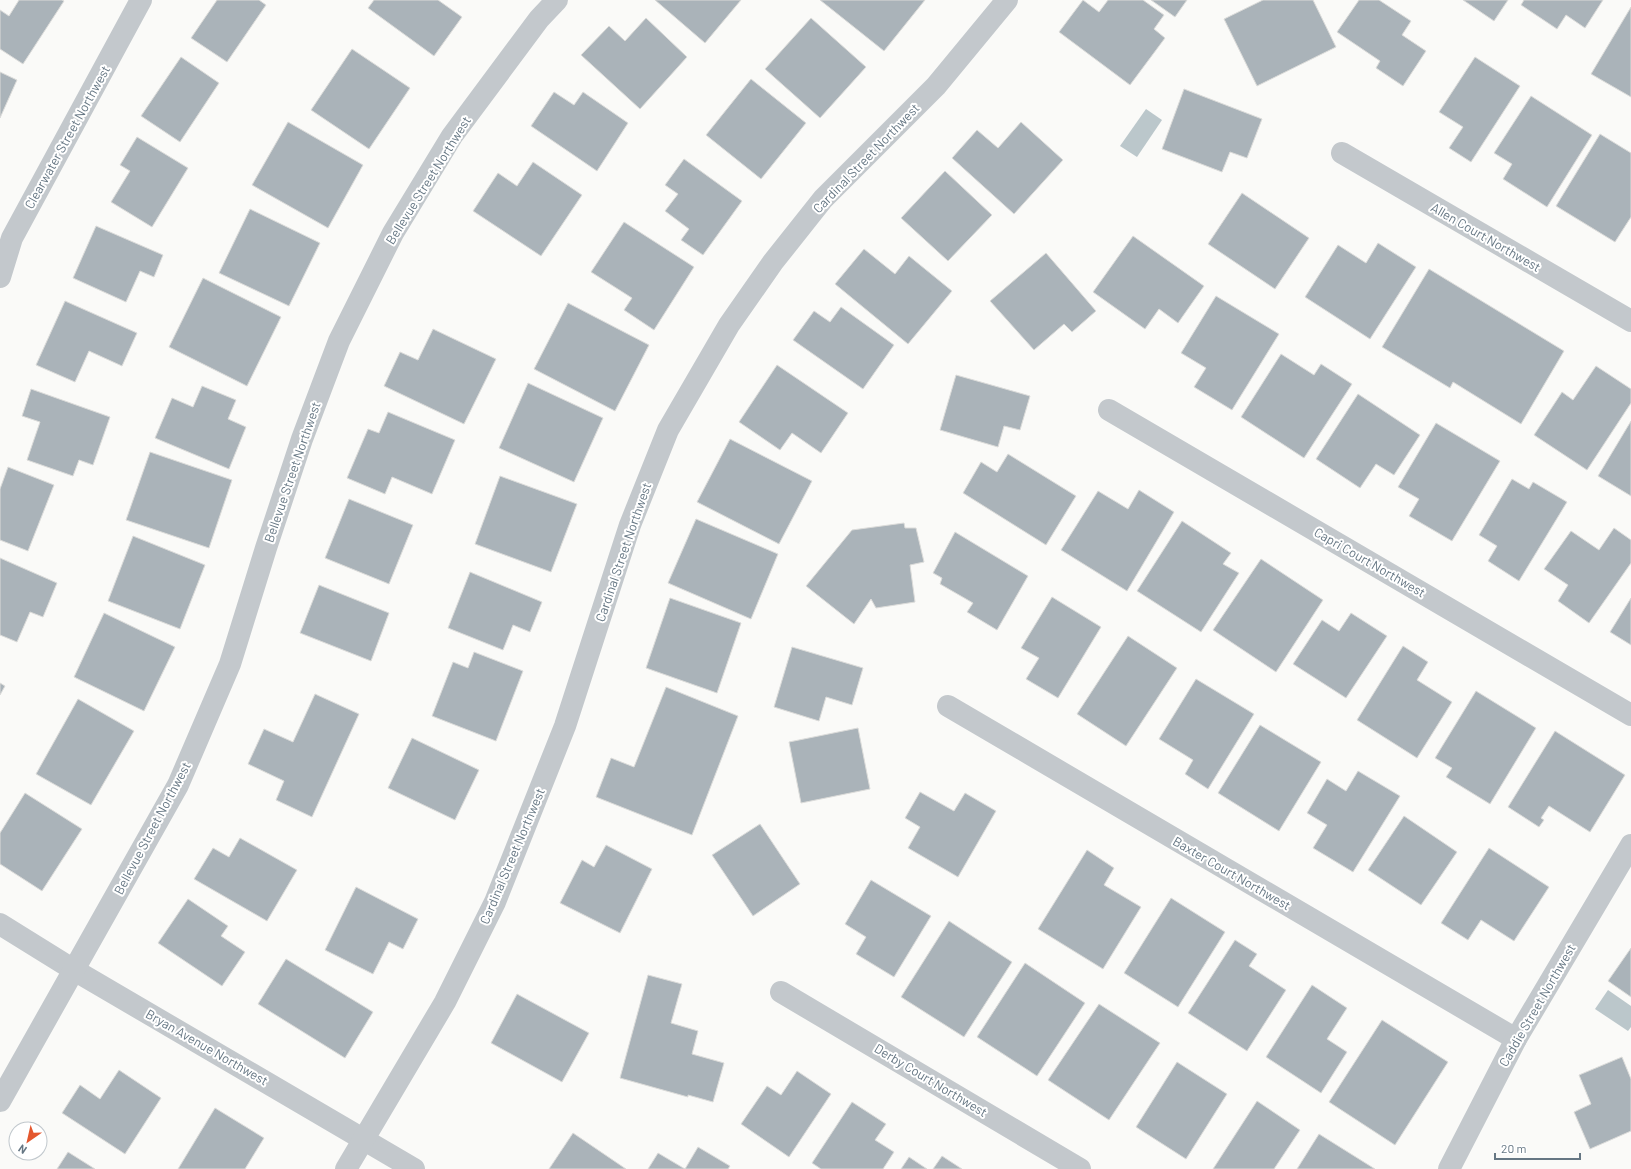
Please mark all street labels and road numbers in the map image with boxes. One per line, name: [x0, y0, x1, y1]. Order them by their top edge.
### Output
street label: Clearwater Street Northwest: [21, 62, 113, 212]
street label: Cardinal Street Northwest: [809, 100, 923, 216]
street label: Bellevue Street Northwest: [382, 113, 474, 247]
street label: Allen Court Northwest: [1428, 199, 1544, 275]
street label: Bellevue Street Northwest: [260, 399, 324, 545]
street label: Cardinal Street Northwest: [592, 480, 654, 624]
street label: Capri Court Northwest: [1312, 524, 1428, 600]
street label: Bellevue Street Northwest: [110, 759, 194, 897]
street label: Cardinal Street Northwest: [476, 786, 548, 926]
street label: Baxter Court Northwest: [1170, 833, 1294, 913]
street label: Caddie Street Northwest: [1495, 941, 1579, 1069]
street label: Bryan Avenue Northwest: [143, 1005, 271, 1089]
street label: Derby Court Northwest: [872, 1040, 990, 1120]

